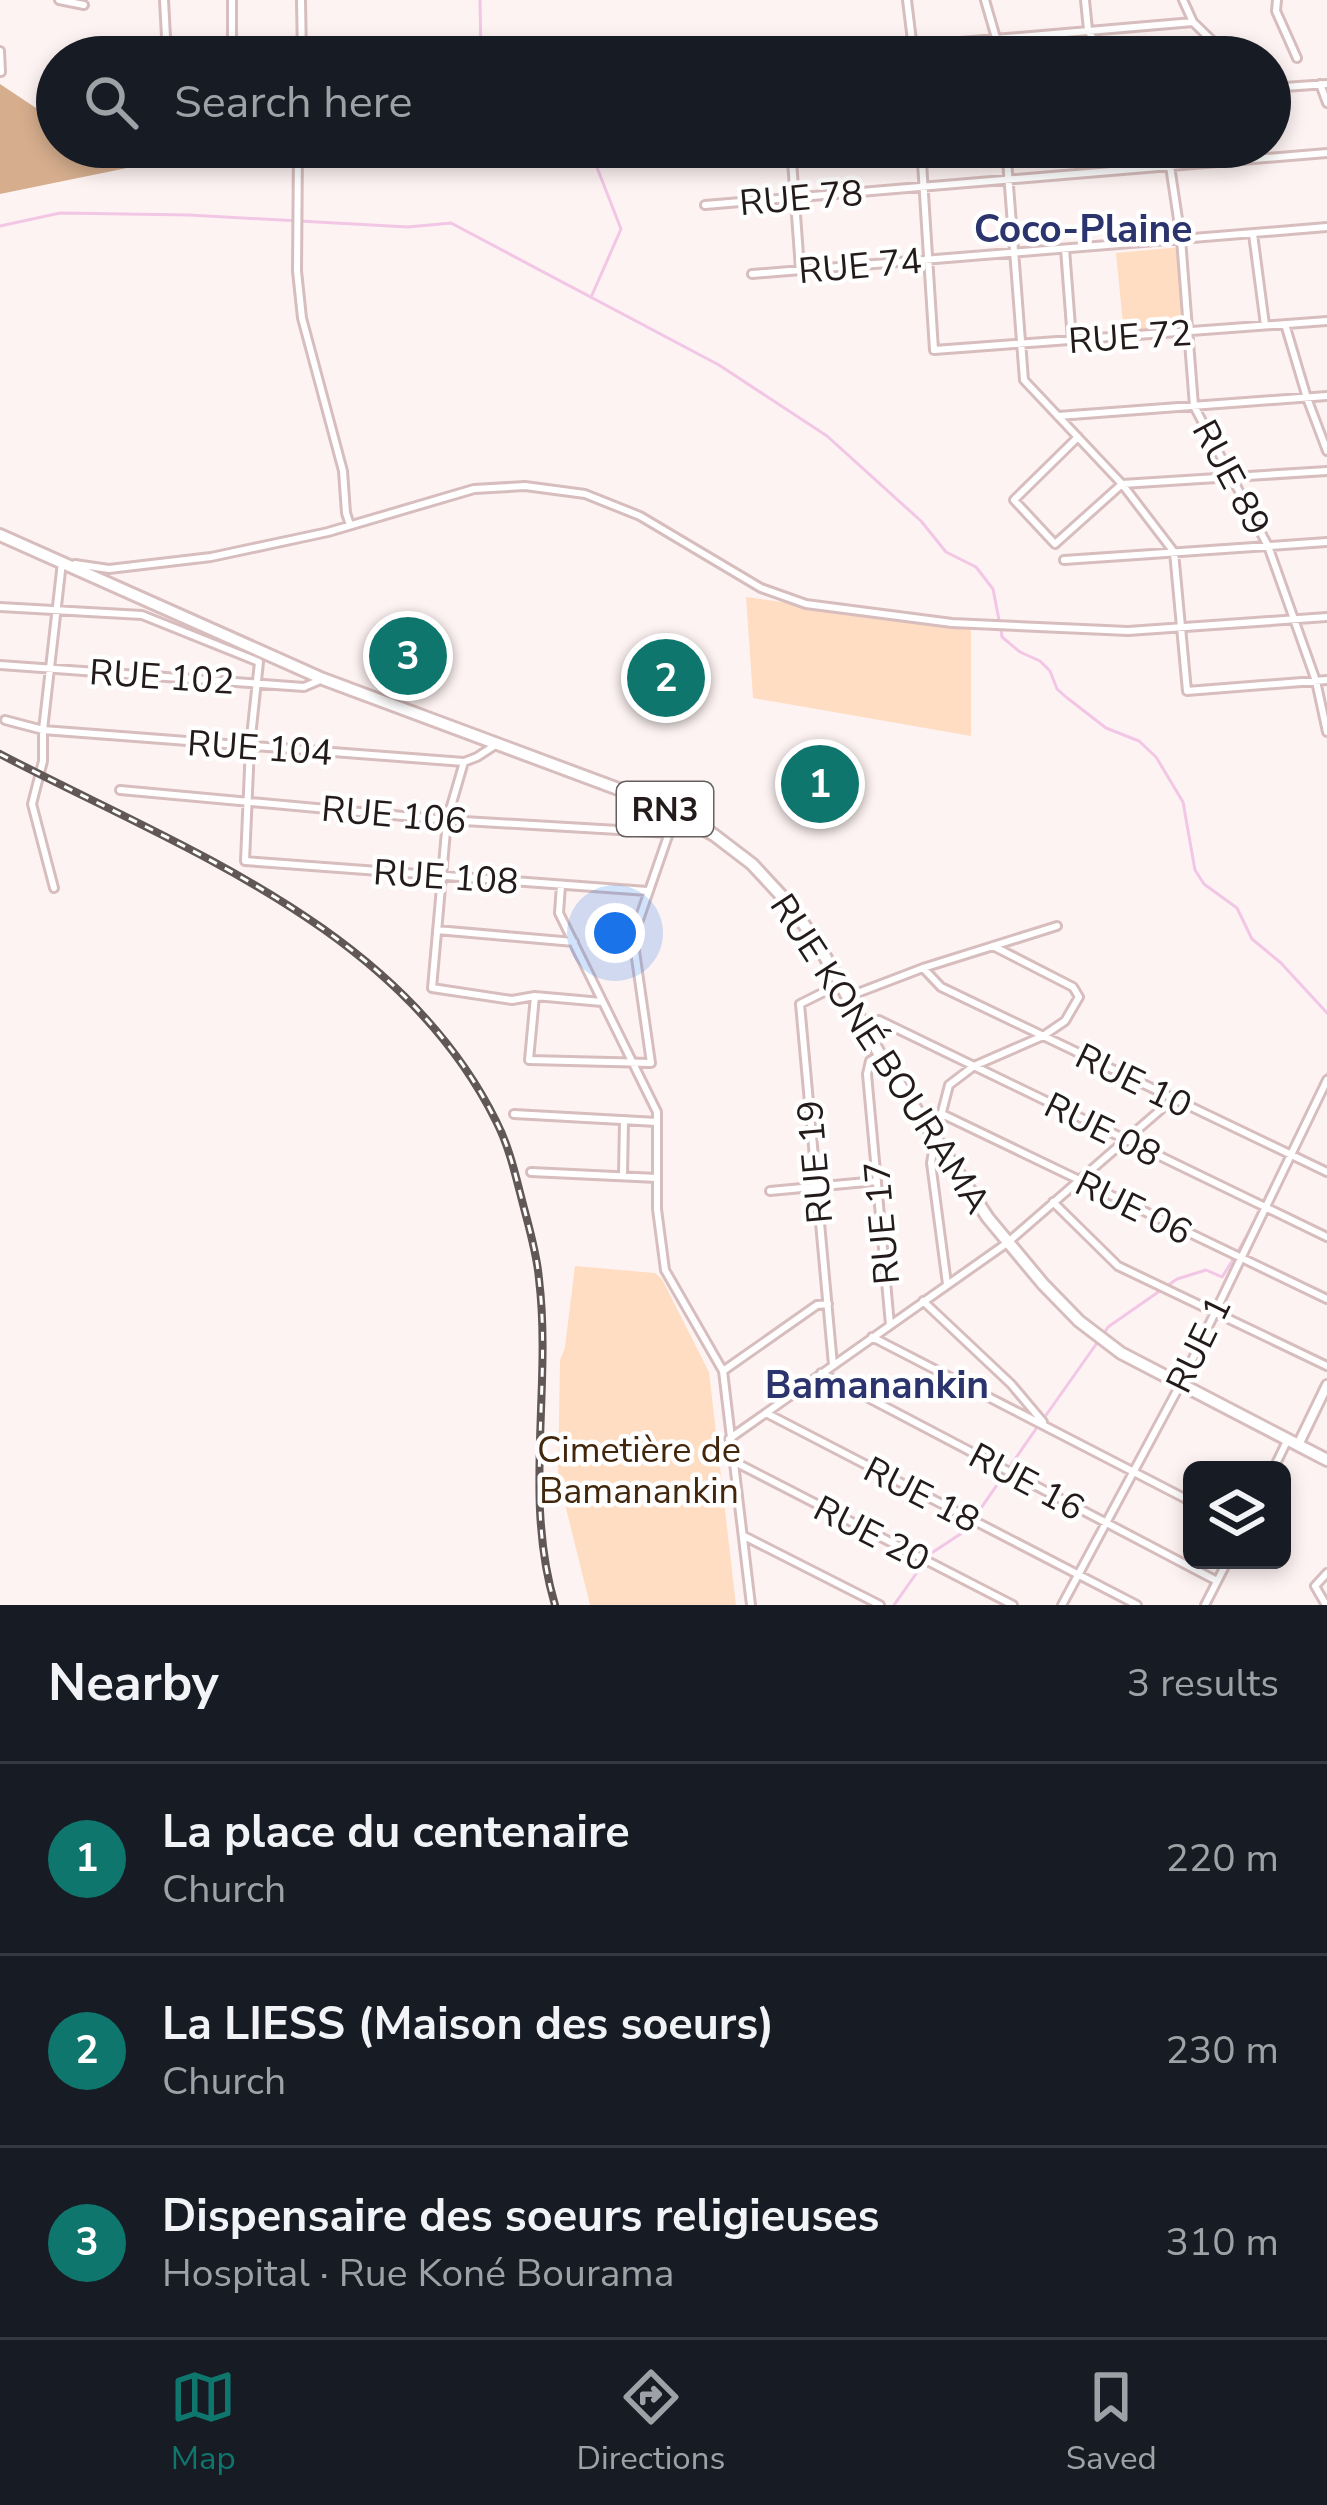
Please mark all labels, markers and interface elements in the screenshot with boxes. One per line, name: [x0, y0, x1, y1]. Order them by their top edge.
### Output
search box: [36, 36, 1291, 168]
icon: search: [78, 69, 144, 135]
text: Search here: [174, 72, 413, 133]
street label: RUE 78: [737, 169, 865, 228]
district label: Coco-Plaine: [974, 203, 1192, 256]
street label: RUE 74: [796, 237, 924, 296]
street label: RUE 72: [1067, 309, 1194, 366]
street label: RUE 89: [1180, 412, 1281, 544]
pin: 3: [369, 611, 447, 701]
pin: 2: [627, 633, 705, 723]
street label: RUE 102: [88, 648, 236, 707]
street label: RUE 104: [186, 719, 334, 778]
pin: 1: [781, 739, 859, 829]
road number: RN3: [617, 782, 713, 836]
street label: RUE 106: [319, 785, 468, 846]
street label: RUE 108: [372, 848, 520, 907]
street label: RUE KONÉ BOURAMA: [758, 885, 1001, 1223]
your location: [585, 903, 645, 963]
street label: RUE 10: [1067, 1032, 1200, 1130]
street label: RUE 08: [1036, 1081, 1169, 1179]
street label: RUE 19: [786, 1098, 845, 1226]
street label: RUE 17: [853, 1159, 912, 1287]
street label: RUE 06: [1067, 1159, 1200, 1257]
street label: RUE 1: [1155, 1288, 1244, 1401]
district label: Bamanankin: [765, 1359, 989, 1412]
park label: Cimetière de Bamanankin: [537, 1426, 741, 1516]
street label: RUE 16: [960, 1432, 1092, 1533]
street label: RUE 18: [855, 1445, 988, 1545]
map controls: [1183, 1461, 1291, 1569]
button: layers: [1183, 1461, 1291, 1569]
street label: RUE 20: [805, 1484, 938, 1584]
text: Nearby: [48, 1648, 219, 1718]
text: 3 results: [1127, 1657, 1279, 1710]
text: La place du centenaire: [162, 1802, 630, 1863]
text: 1: [75, 1832, 99, 1885]
text: 220 m: [1165, 1832, 1279, 1885]
text: Church: [162, 1863, 286, 1916]
text: La LIESS (Maison des soeurs): [162, 1994, 774, 2055]
text: 2: [75, 2024, 99, 2077]
text: 230 m: [1165, 2024, 1279, 2077]
text: Church: [162, 2055, 286, 2108]
text: Dispensaire des soeurs religieuses: [162, 2186, 880, 2247]
text: 3: [75, 2216, 99, 2269]
text: 310 m: [1165, 2216, 1279, 2269]
text: Hospital · Rue Koné Bourama: [162, 2247, 674, 2300]
tab: Map: [170, 2364, 236, 2481]
tab: Directions: [577, 2364, 725, 2481]
tab: Saved: [1066, 2364, 1157, 2481]

